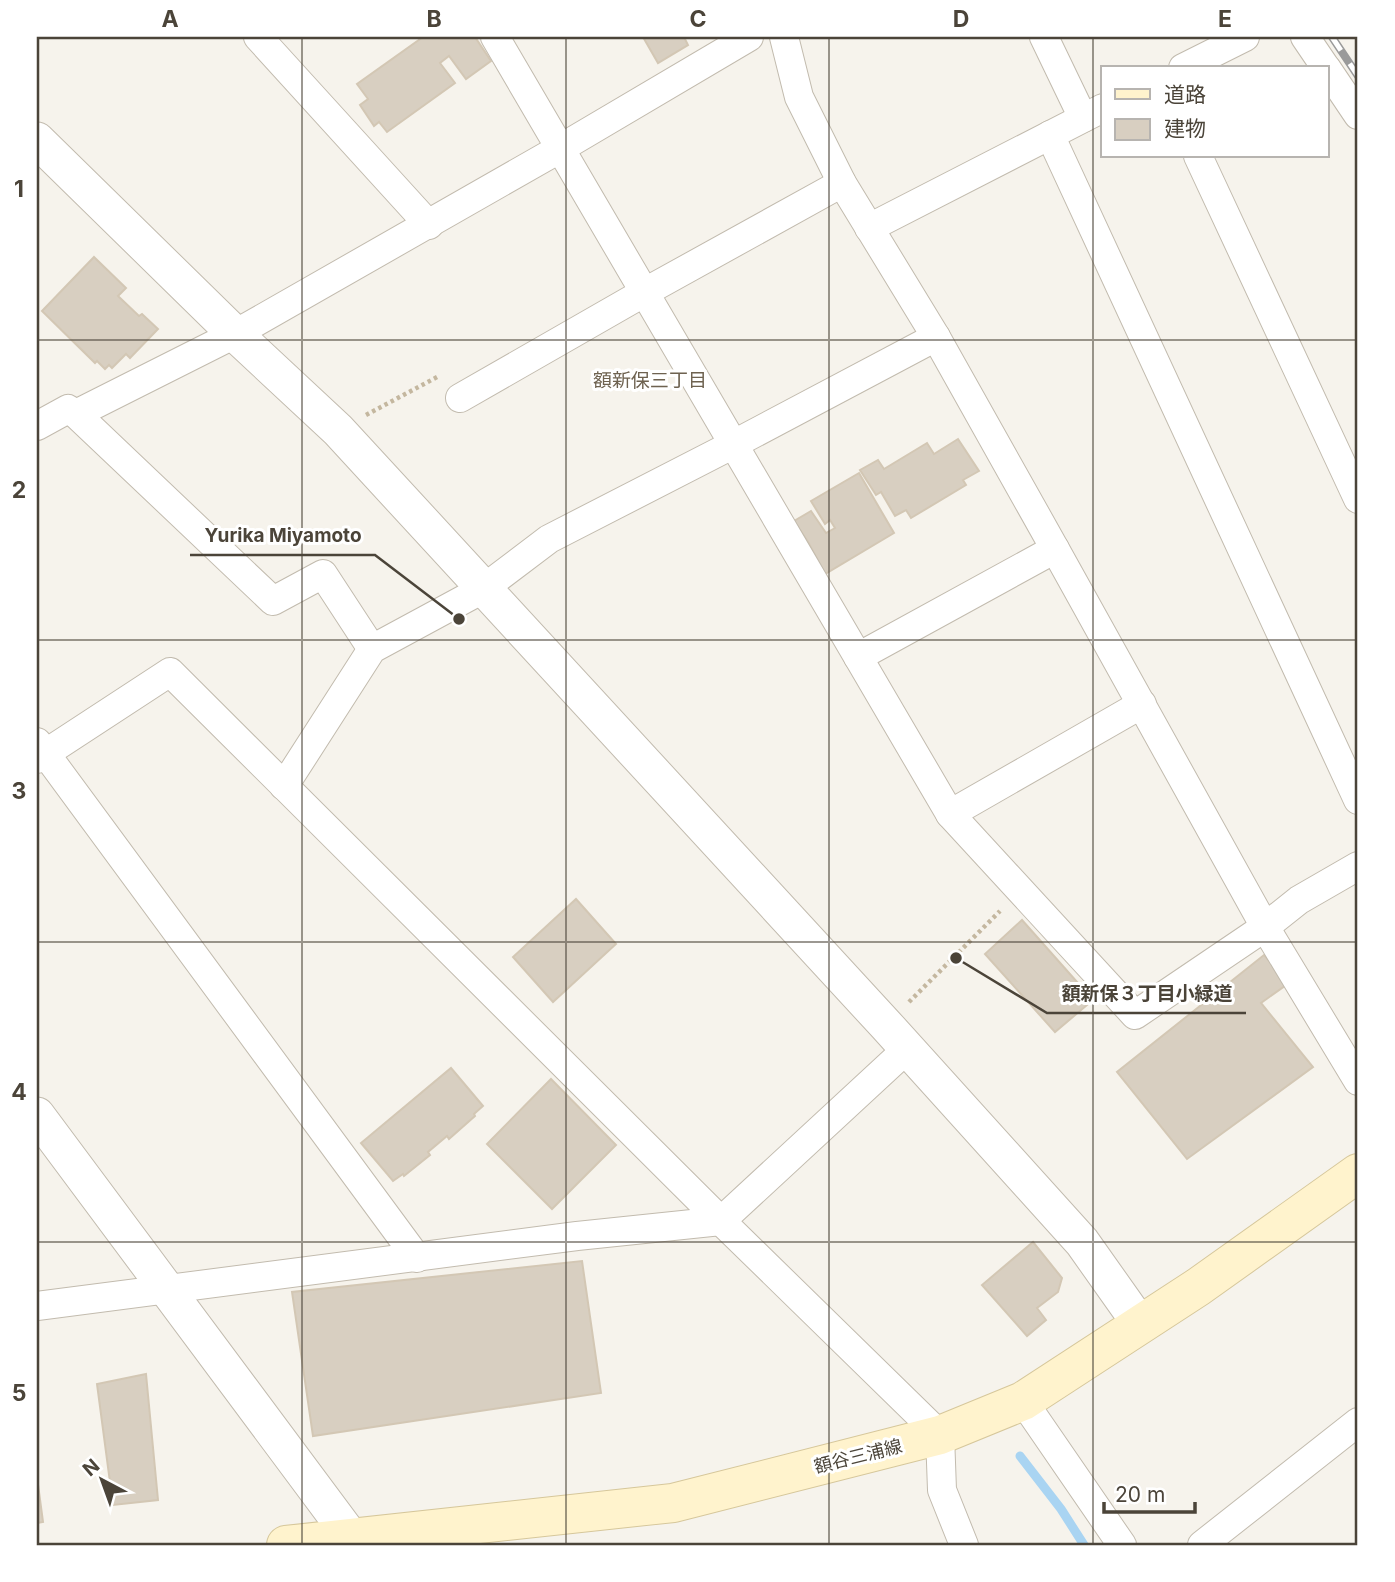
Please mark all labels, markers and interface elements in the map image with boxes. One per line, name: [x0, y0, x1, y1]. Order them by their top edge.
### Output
text: A: [161, 5, 179, 33]
text: B: [426, 5, 442, 33]
text: C: [689, 5, 707, 33]
text: D: [953, 5, 969, 33]
text: E: [1218, 5, 1232, 33]
legend: [1101, 66, 1328, 158]
text: 道路: [1164, 82, 1206, 107]
text: 建物: [1164, 116, 1206, 141]
text: 1: [14, 175, 24, 203]
district label: 額新保三丁目: [593, 369, 707, 392]
text: 2: [12, 476, 26, 504]
callout: Yurika Miyamoto: [190, 515, 375, 555]
text: Yurika Miyamoto: [204, 524, 362, 547]
text: 3: [12, 777, 26, 805]
callout: 額新保３丁目小緑道: [1047, 973, 1246, 1013]
text: 額新保３丁目小緑道: [1061, 982, 1233, 1005]
text: 4: [11, 1078, 27, 1106]
text: 5: [12, 1379, 26, 1407]
street label: 額谷三浦線: [812, 1435, 904, 1477]
north arrow: [66, 1446, 136, 1516]
text: N: [78, 1454, 104, 1481]
scale bar: [1104, 1470, 1196, 1514]
text: 20 m: [1115, 1482, 1165, 1507]

